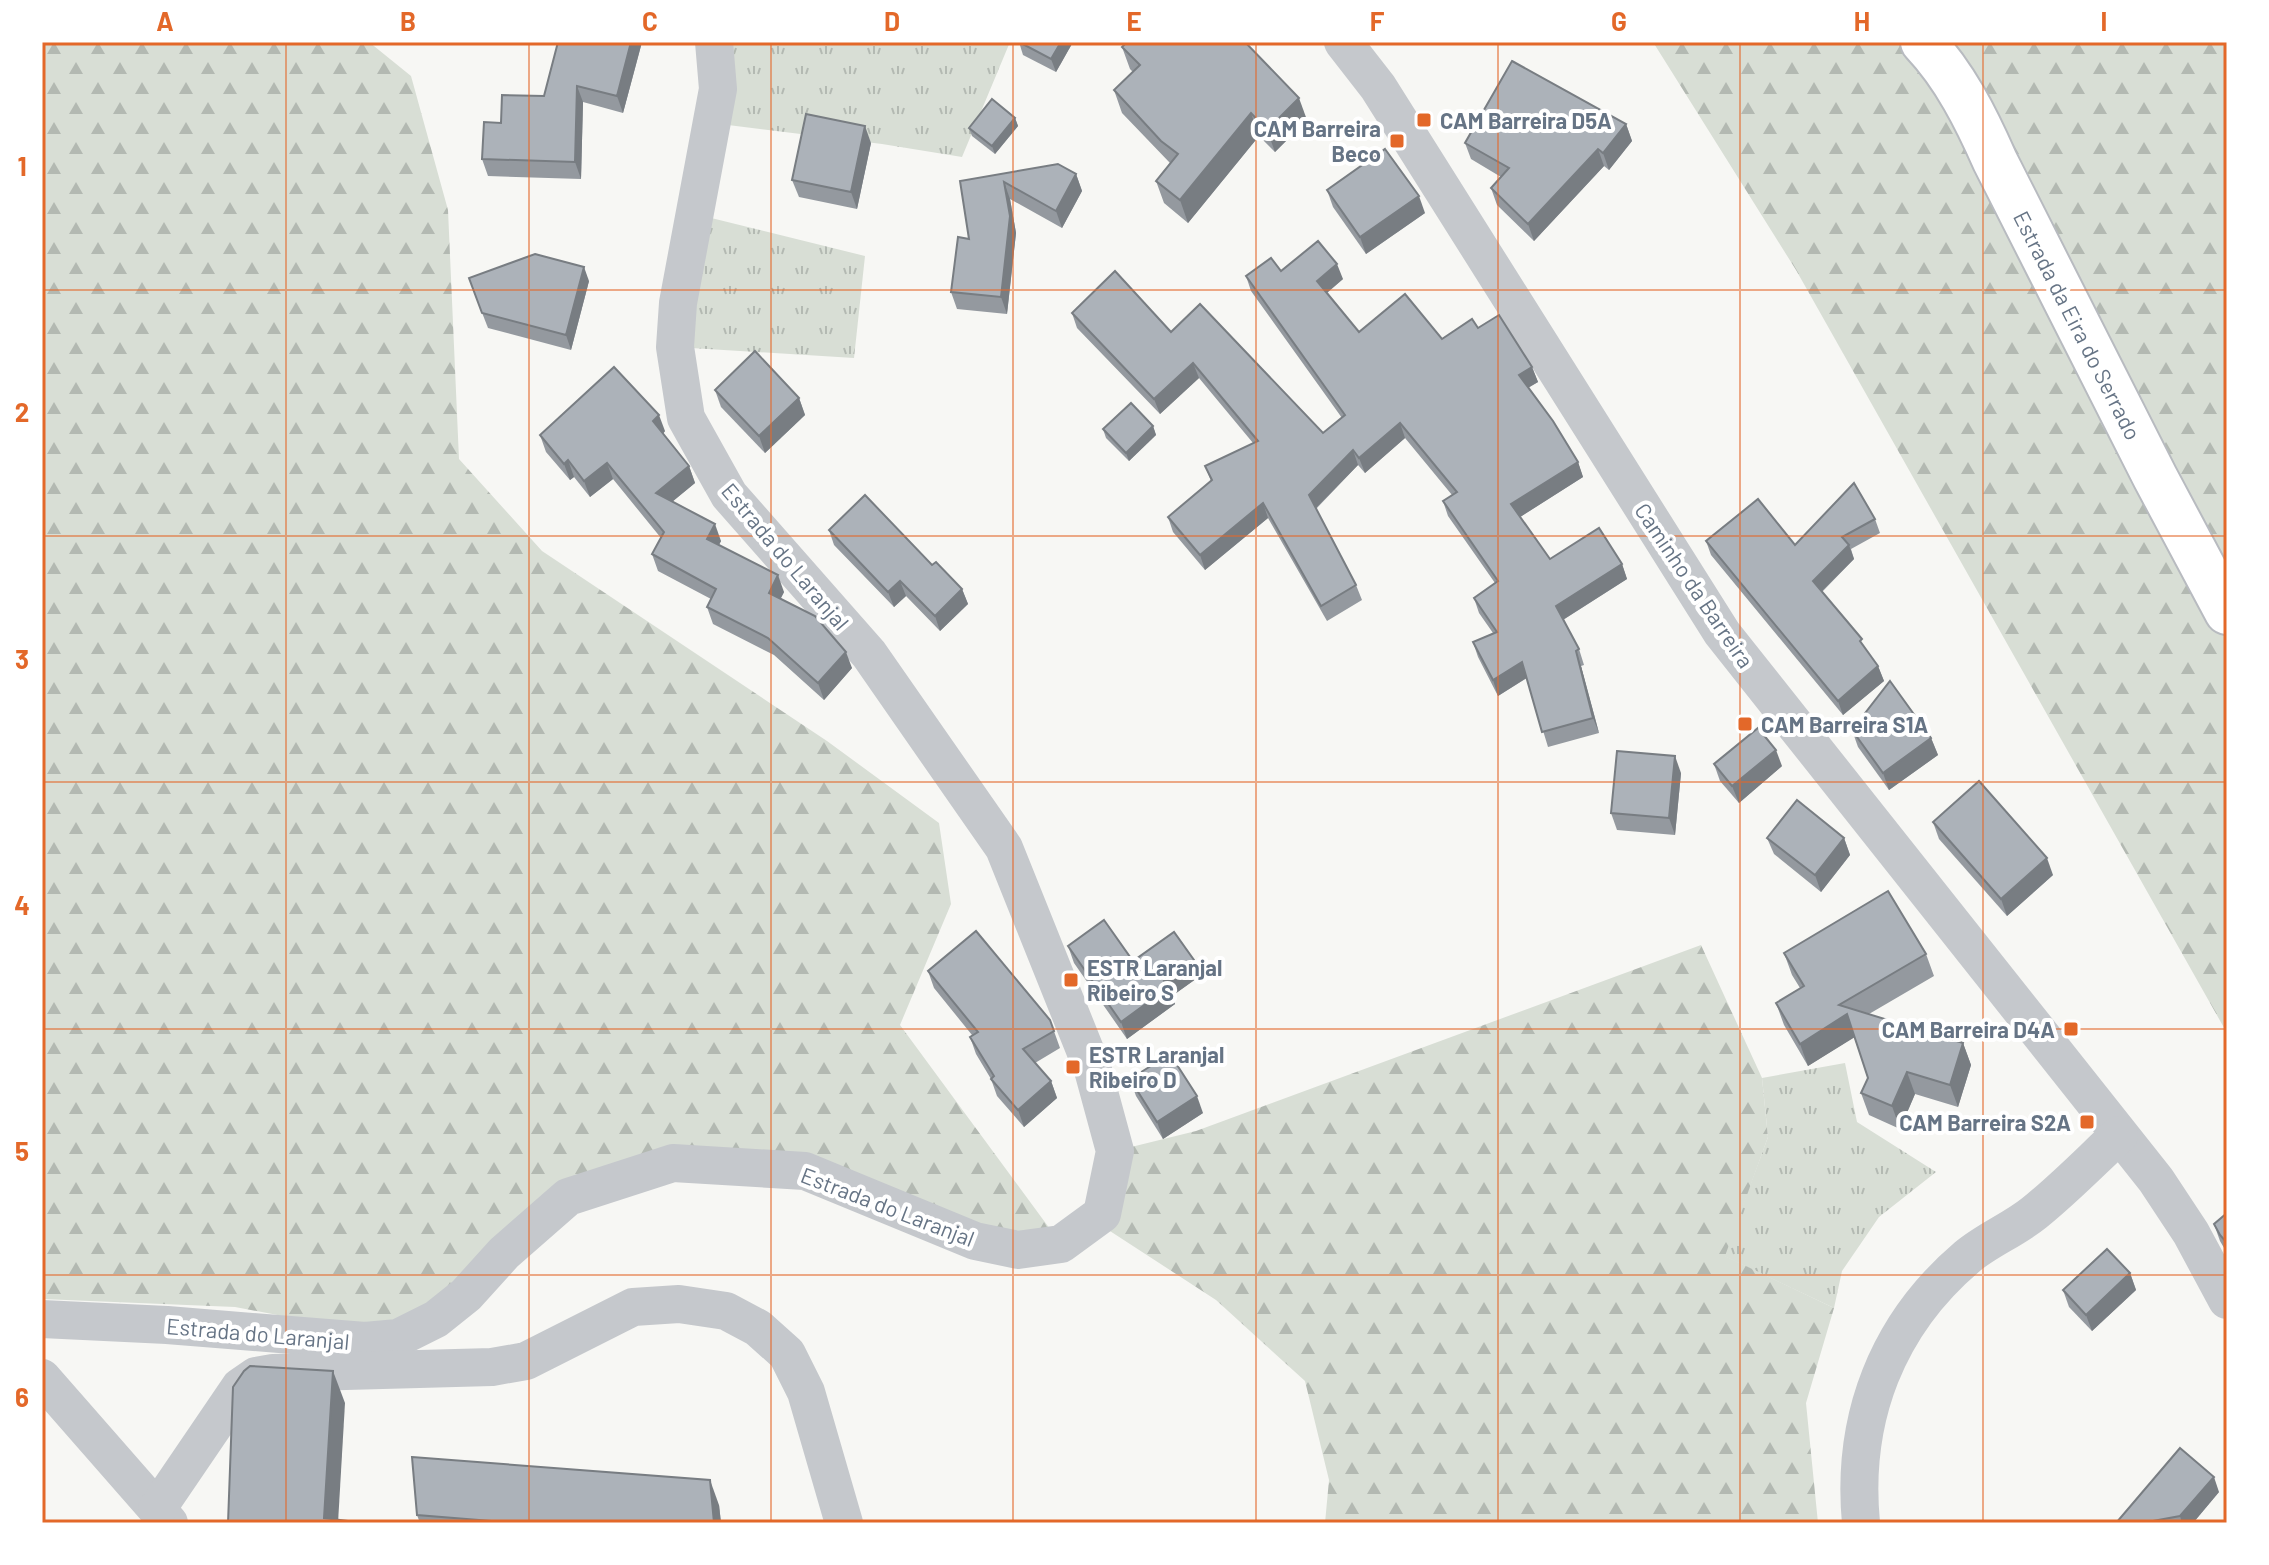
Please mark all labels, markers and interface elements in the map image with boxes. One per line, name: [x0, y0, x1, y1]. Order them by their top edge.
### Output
text: A: [156, 5, 174, 36]
text: B: [400, 5, 416, 36]
text: C: [642, 5, 658, 36]
text: D: [884, 5, 900, 36]
text: E: [1126, 5, 1142, 36]
text: F: [1370, 5, 1385, 36]
text: G: [1611, 5, 1627, 36]
text: H: [1854, 5, 1870, 36]
text: I: [2101, 5, 2107, 36]
place label: CAM Barreira D5A: [1440, 107, 1612, 133]
marker: CAM Barreira D5A: [1415, 111, 1433, 129]
place label: CAM Barreira Beco: [1254, 115, 1381, 166]
marker: CAM Barreira Beco: [1388, 132, 1406, 150]
text: 1: [17, 150, 27, 181]
street label: Estrada da Eira do Serrado: [2009, 206, 2147, 444]
text: 2: [15, 396, 29, 427]
street label: Estrada do Laranjal: [717, 477, 855, 635]
street label: Caminho da Barreira: [1630, 498, 1760, 672]
text: 3: [15, 643, 29, 674]
place label: CAM Barreira S1A: [1761, 711, 1928, 737]
marker: CAM Barreira S1A: [1736, 715, 1754, 733]
text: 4: [14, 889, 30, 920]
place label: ESTR Laranjal Ribeiro S: [1087, 954, 1222, 1005]
marker: ESTR Laranjal Ribeiro S: [1062, 971, 1080, 989]
place label: CAM Barreira D4A: [1882, 1016, 2055, 1042]
marker: CAM Barreira D4A: [2062, 1020, 2080, 1038]
place label: ESTR Laranjal Ribeiro D: [1089, 1041, 1224, 1092]
marker: ESTR Laranjal Ribeiro D: [1064, 1058, 1082, 1076]
place label: CAM Barreira S2A: [1899, 1109, 2071, 1135]
marker: CAM Barreira S2A: [2078, 1113, 2096, 1131]
text: 5: [15, 1135, 29, 1166]
street label: Estrada do Laranjal: [798, 1161, 978, 1251]
street label: Estrada do Laranjal: [165, 1312, 351, 1354]
text: 6: [15, 1381, 29, 1412]

